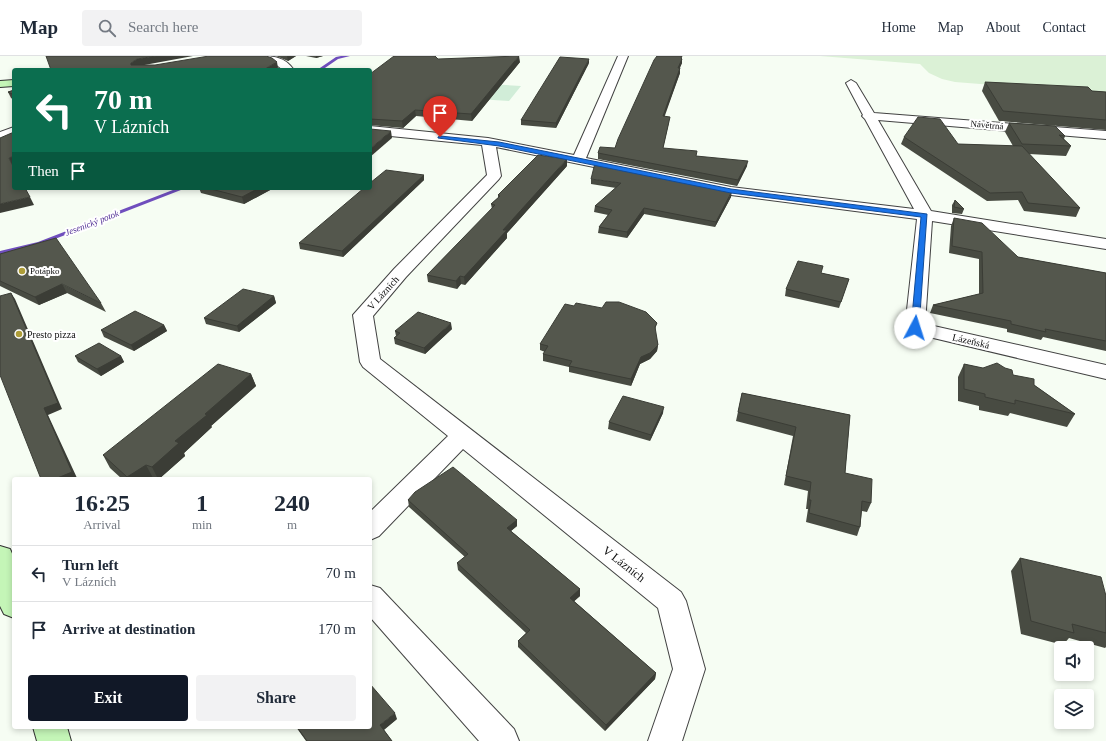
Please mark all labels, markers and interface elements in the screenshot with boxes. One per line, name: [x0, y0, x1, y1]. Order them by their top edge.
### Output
search box: [82, 10, 362, 46]
text: Map: [20, 17, 58, 38]
icon: search: [96, 17, 118, 39]
text: Search here: [128, 19, 198, 35]
text: Home: [882, 20, 916, 35]
text: Map: [938, 20, 963, 35]
text: About: [985, 20, 1020, 35]
text: Contact: [1042, 20, 1086, 35]
icon: left: [28, 84, 80, 136]
text: 70 m: [94, 84, 152, 115]
pin: [423, 96, 457, 137]
icon: arrive: [429, 102, 451, 124]
text: V Lázních: [94, 117, 169, 137]
street label: Návětrná: [970, 119, 1004, 131]
icon: arrive: [67, 160, 89, 182]
text: Then: [28, 163, 59, 179]
water label: Jesenický potok: [64, 208, 121, 238]
marker: Potápko: [17, 266, 27, 276]
place label: Potápko: [30, 266, 60, 276]
street label: V Lázních: [365, 274, 401, 312]
position arrow: [894, 307, 936, 349]
marker: Presto pizza: [14, 329, 24, 339]
place label: Presto pizza: [27, 329, 76, 340]
street label: Lázeňská: [951, 331, 991, 351]
text: 16:25: [74, 490, 130, 516]
text: 1: [196, 490, 208, 516]
text: 240: [274, 490, 310, 516]
text: Arrival: [83, 517, 121, 532]
text: min: [192, 517, 212, 532]
text: m: [287, 517, 297, 532]
street label: V Lázních: [600, 543, 648, 585]
text: Turn left: [62, 557, 119, 573]
icon: left: [28, 563, 50, 585]
text: 70 m: [326, 565, 356, 581]
text: V Lázních: [62, 574, 116, 589]
icon: arrive: [28, 619, 50, 641]
text: Arrive at destination: [62, 621, 195, 637]
text: 170 m: [318, 621, 356, 637]
map controls: [1054, 641, 1094, 729]
button: sound: [1054, 641, 1094, 681]
button: Exit: [28, 675, 188, 721]
button: Share: [196, 675, 356, 721]
button: layers: [1054, 689, 1094, 729]

